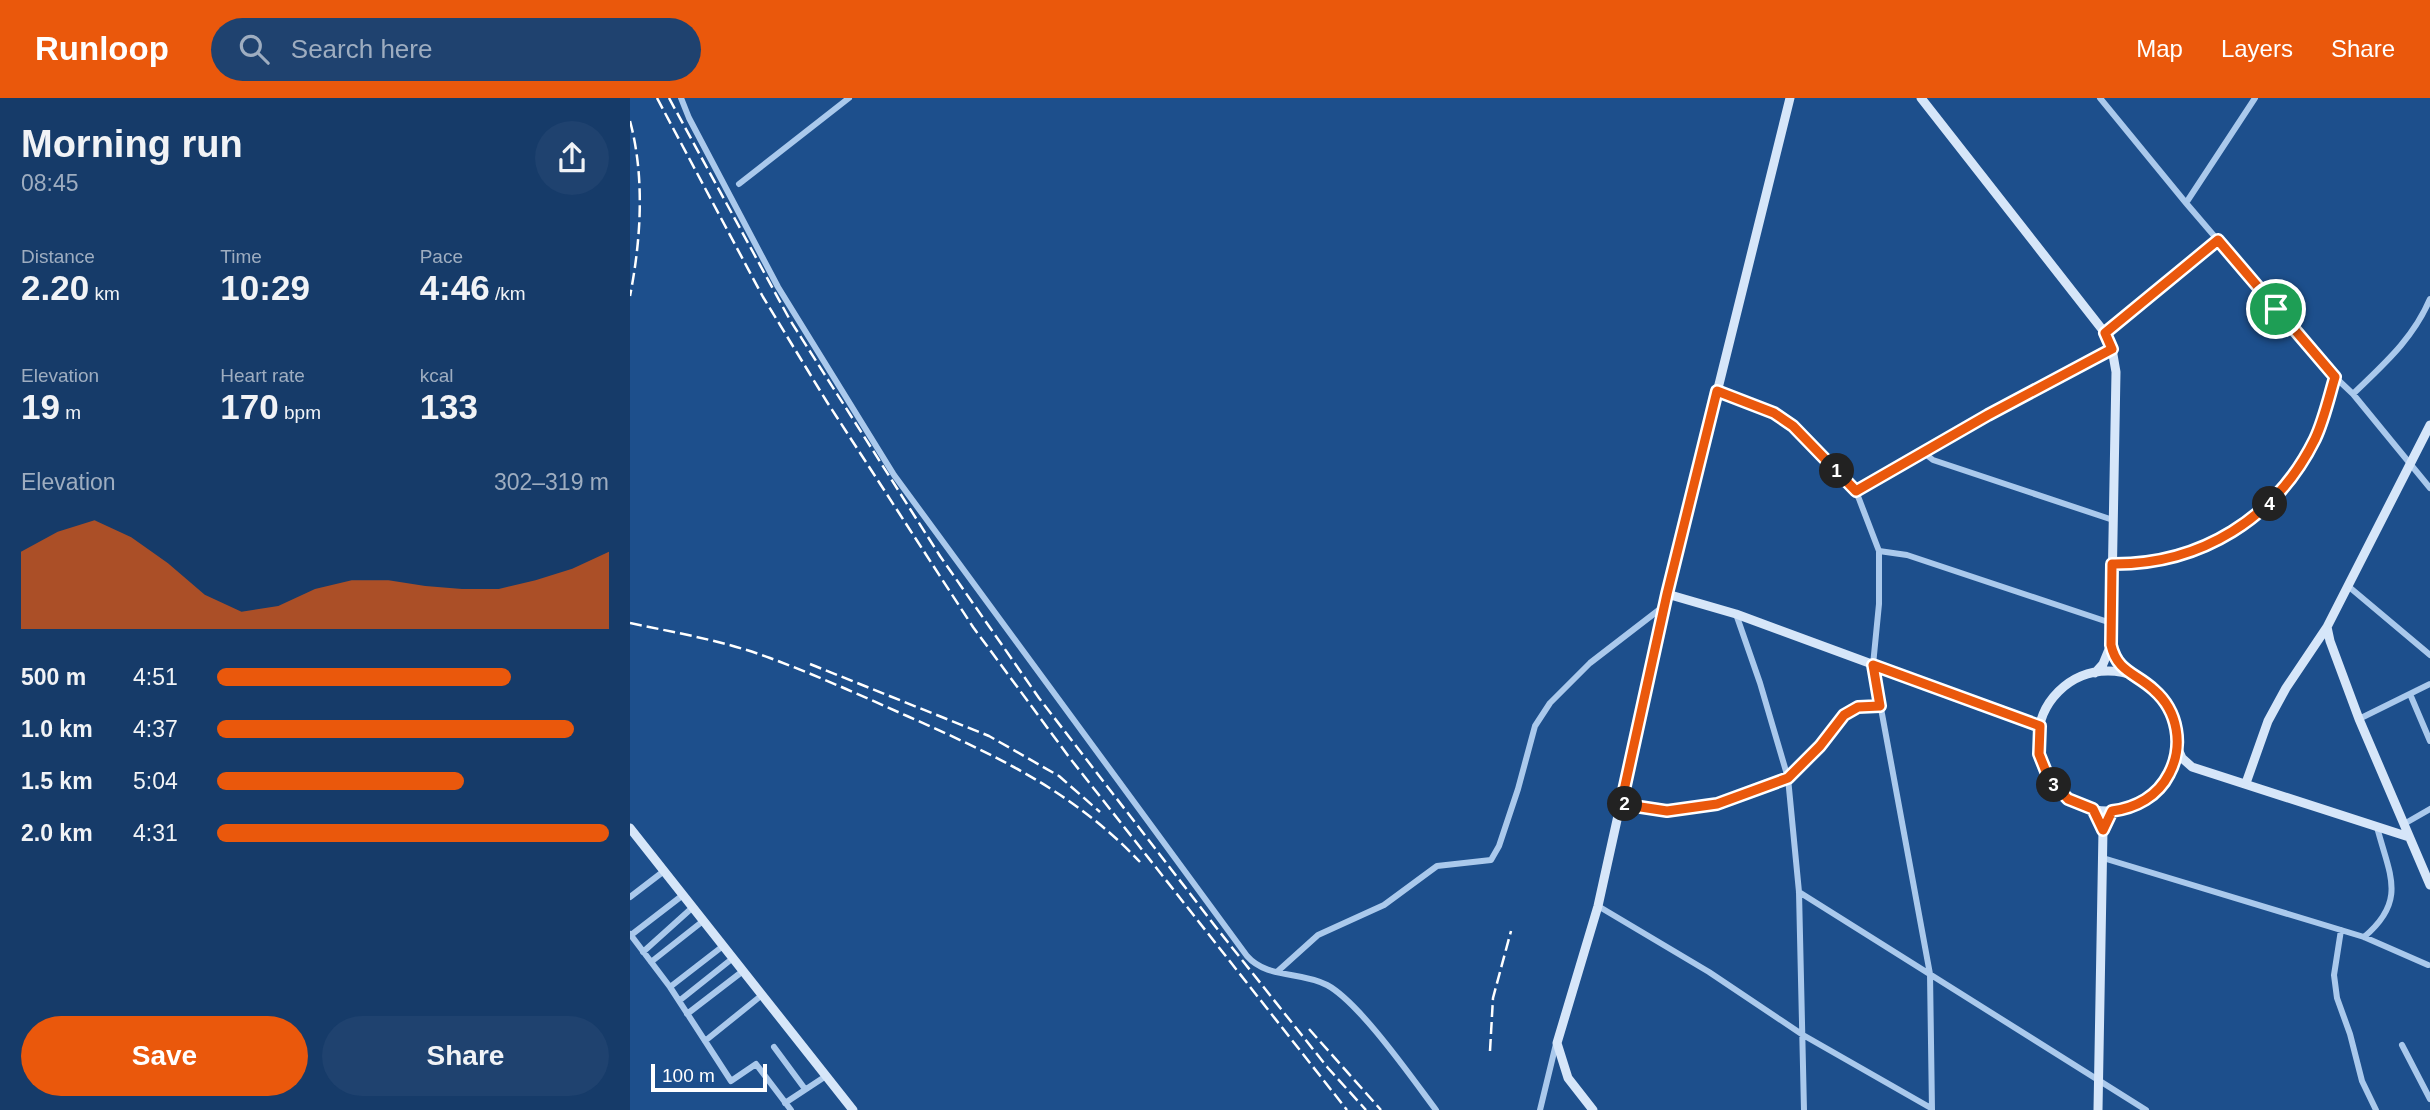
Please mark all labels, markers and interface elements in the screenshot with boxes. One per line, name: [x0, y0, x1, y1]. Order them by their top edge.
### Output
search box: [211, 18, 701, 81]
text: Runloop: [35, 30, 169, 67]
icon: search: [235, 30, 273, 68]
text: Search here: [291, 34, 432, 64]
text: Map: [2136, 35, 2183, 62]
text: Layers: [2221, 35, 2293, 62]
text: Share: [2331, 35, 2395, 62]
button: share: [535, 121, 609, 195]
text: Morning run: [21, 123, 243, 165]
text: 08:45: [21, 170, 79, 196]
text: Distance: [21, 246, 95, 267]
text: Time: [220, 246, 262, 267]
text: Pace: [420, 246, 463, 267]
text: 2.20: [21, 268, 89, 307]
text: 10:29: [220, 268, 310, 307]
text: 4:46: [420, 268, 490, 307]
pin: [2246, 279, 2306, 339]
text: km: [89, 283, 120, 304]
text: /km: [490, 283, 526, 304]
icon: arrive: [2257, 290, 2295, 328]
text: Elevation: [21, 365, 99, 386]
text: Heart rate: [220, 365, 305, 386]
text: kcal: [420, 365, 453, 386]
text: 19: [21, 387, 60, 426]
text: 170: [220, 387, 279, 426]
text: 133: [420, 387, 478, 426]
text: m: [60, 402, 81, 423]
text: bpm: [279, 402, 321, 423]
pin: 1: [1820, 454, 1854, 488]
text: 1: [1831, 460, 1842, 481]
text: Elevation: [21, 469, 116, 495]
text: 302–319 m: [494, 469, 609, 495]
pin: 4: [2252, 486, 2288, 522]
text: 4: [2264, 493, 2275, 514]
text: 500 m: [21, 664, 86, 690]
text: 4:51: [133, 664, 178, 690]
text: 1.0 km: [21, 716, 93, 742]
text: 4:37: [133, 716, 178, 742]
text: 1.5 km: [21, 768, 93, 794]
text: 5:04: [133, 768, 178, 794]
pin: 3: [2036, 768, 2072, 802]
text: 3: [2048, 774, 2059, 795]
pin: 2: [1608, 786, 1642, 822]
text: 2: [1619, 793, 1630, 814]
text: 2.0 km: [21, 820, 93, 846]
text: 4:31: [133, 820, 178, 846]
button: Save: [21, 1016, 308, 1096]
button: Share: [322, 1016, 609, 1096]
scale bar: [651, 1061, 766, 1093]
text: 100 m: [662, 1065, 715, 1086]

